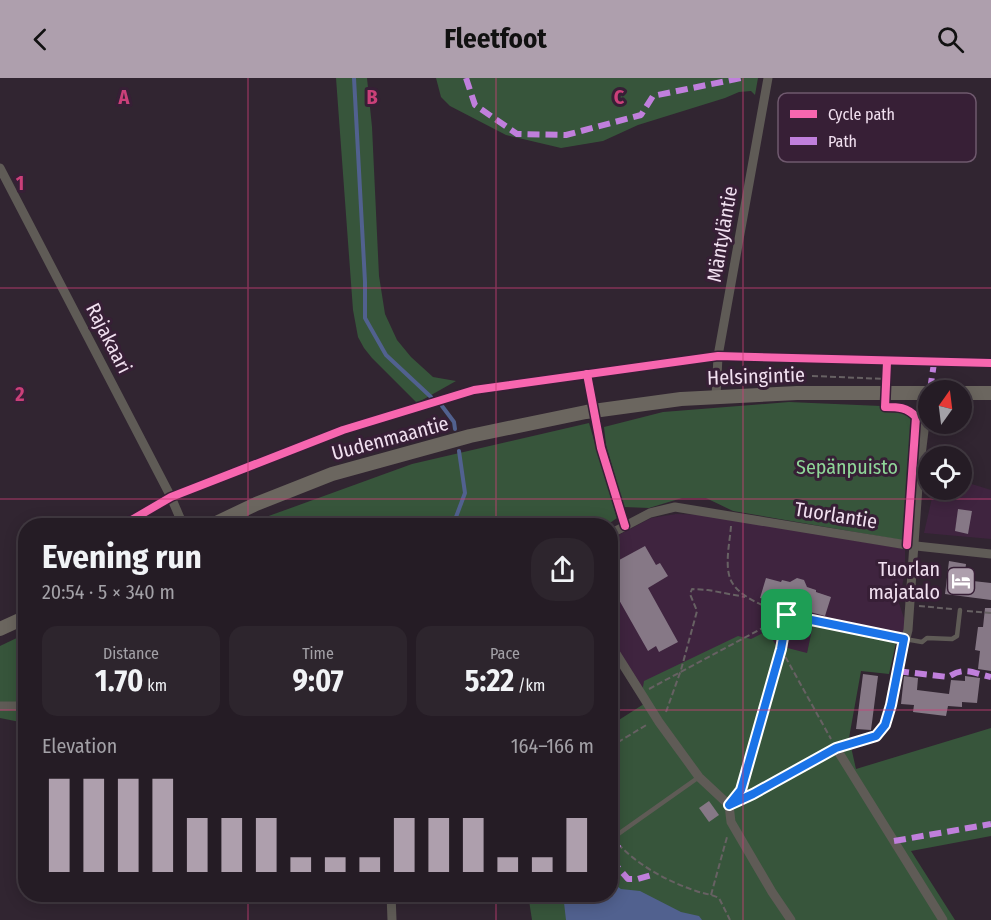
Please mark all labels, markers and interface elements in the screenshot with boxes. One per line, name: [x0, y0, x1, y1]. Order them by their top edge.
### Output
icon: back: [24, 23, 57, 56]
text: Fleetfoot: [444, 23, 547, 55]
icon: search: [934, 23, 967, 56]
text: A: [118, 85, 131, 109]
text: B: [366, 85, 378, 109]
text: C: [614, 85, 625, 109]
legend: [778, 93, 976, 162]
text: Cycle path: [828, 105, 895, 124]
text: Path: [828, 132, 857, 151]
text: 1: [16, 171, 24, 195]
street label: Mäntyläntie: [702, 184, 742, 284]
street label: Rajakaari: [81, 299, 137, 377]
street label: Helsingintie: [707, 362, 805, 390]
north arrow: [918, 380, 972, 434]
map controls: [918, 380, 972, 500]
text: 2: [14, 382, 25, 406]
street label: Uudenmaantie: [329, 411, 451, 465]
button: locate: [918, 446, 972, 500]
park label: Sepänpuisto: [796, 455, 898, 479]
street label: Tuorlantie: [793, 497, 879, 533]
text: Evening run: [42, 537, 202, 577]
button: share: [531, 538, 594, 601]
place label: Tuorlan majatalo: [868, 557, 940, 604]
hotel icon: Tuorlan majatalo: [945, 565, 977, 597]
text: 20:54 · 5 × 340 m: [42, 580, 175, 604]
pin: [761, 589, 812, 640]
icon: arrive: [770, 598, 803, 631]
text: Distance: [103, 644, 159, 663]
text: Time: [302, 644, 334, 663]
text: Pace: [490, 644, 520, 663]
text: 1.70: [95, 663, 143, 699]
text: 9:07: [293, 663, 344, 699]
text: 5:22: [465, 663, 514, 699]
text: km: [143, 676, 167, 695]
text: /km: [514, 676, 545, 695]
text: Elevation: [42, 734, 117, 758]
text: 164–166 m: [511, 734, 594, 758]

